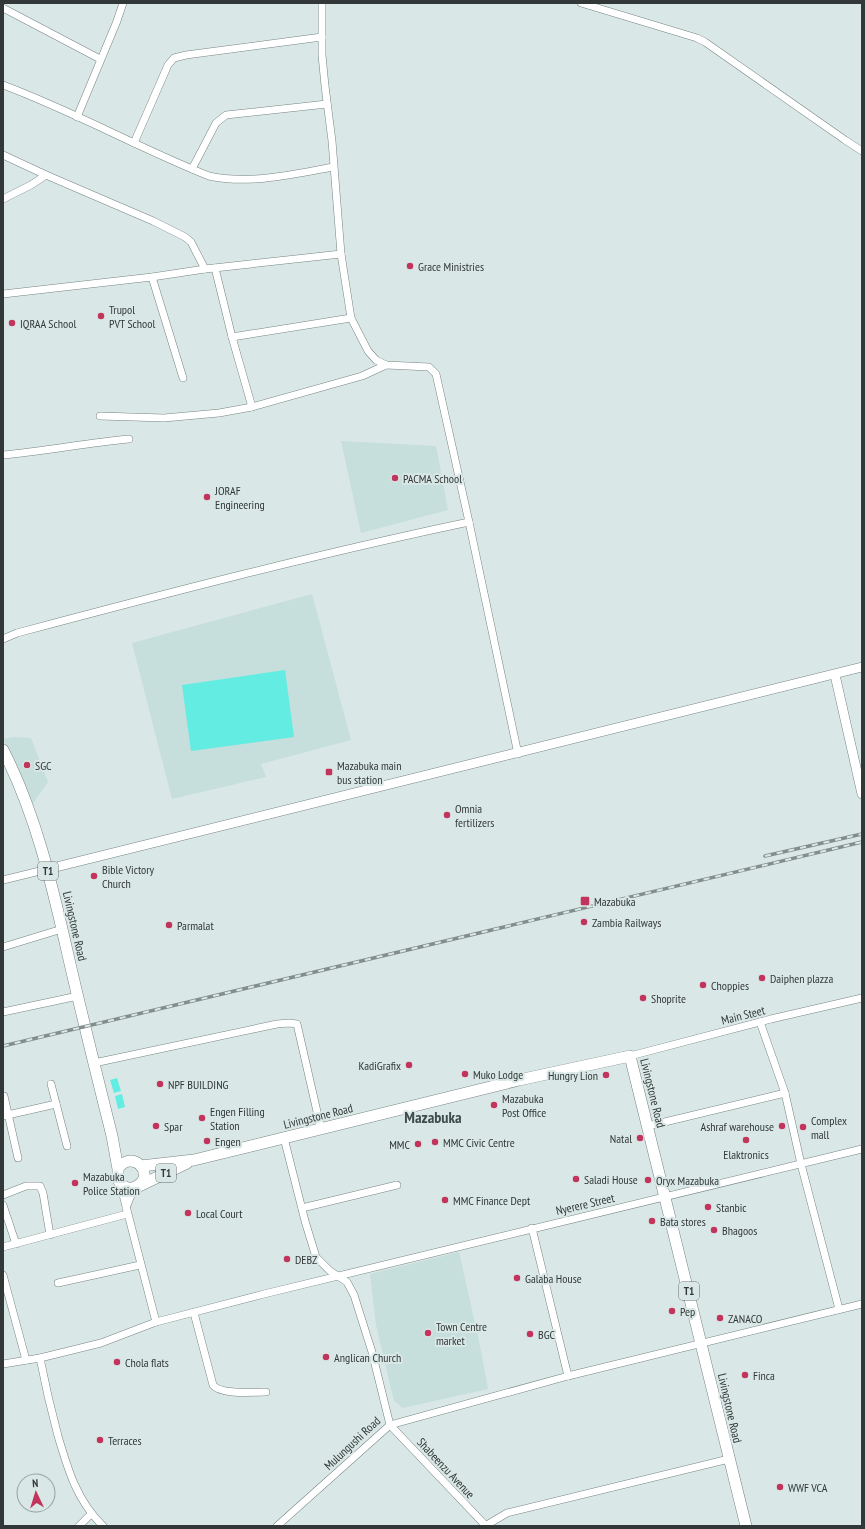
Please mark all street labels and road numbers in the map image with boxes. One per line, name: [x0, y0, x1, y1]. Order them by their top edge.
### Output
road number: T1: [38, 862, 58, 880]
street label: Livingstone Road: [60, 890, 90, 962]
street label: Main Steet: [720, 1002, 767, 1028]
street label: Livingstone Road: [637, 1057, 669, 1129]
street label: Livingstone Road: [282, 1100, 354, 1132]
road number: T1: [156, 1164, 176, 1182]
street label: Nyerere Street: [554, 1190, 617, 1218]
road number: T1: [679, 1282, 699, 1300]
street label: Livingstone Road: [715, 1372, 745, 1444]
street label: Mulungushi Road: [321, 1413, 383, 1473]
street label: Shabeenzu Avenue: [414, 1435, 478, 1502]

